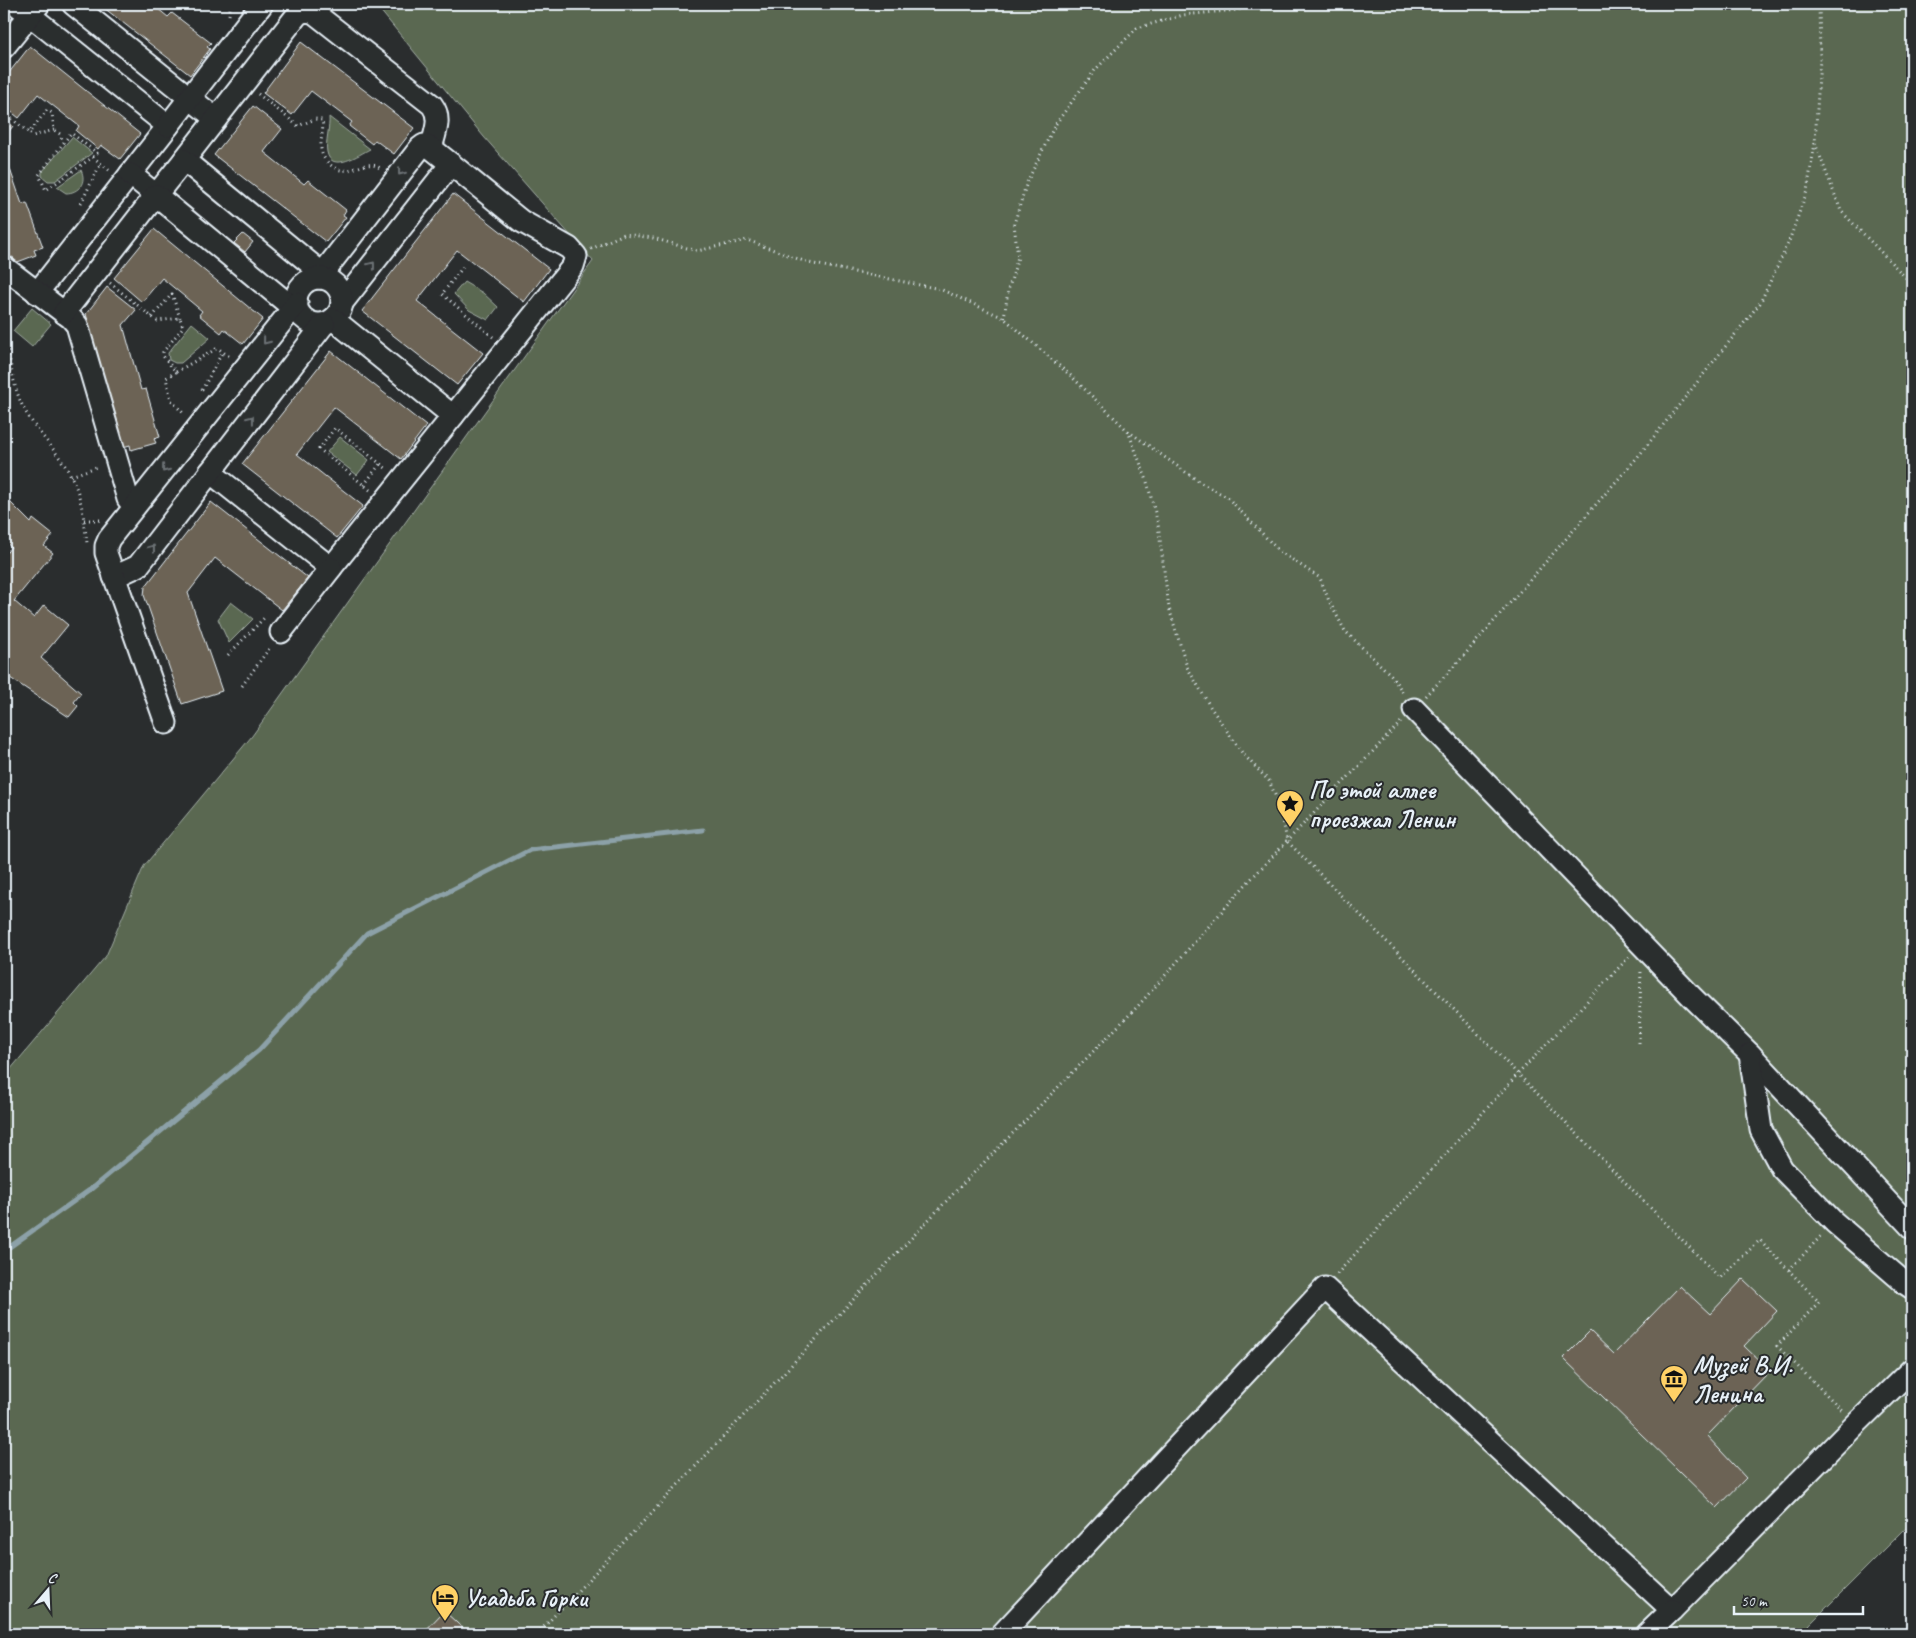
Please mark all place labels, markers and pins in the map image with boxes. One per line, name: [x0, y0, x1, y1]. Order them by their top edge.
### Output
place label: По этой аллее проезжал Ленин: [1309, 774, 1457, 835]
place icon: По этой аллее проезжал Ленин: [1275, 789, 1305, 828]
place label: Музей В.И. Ленина: [1693, 1349, 1793, 1410]
museum icon: Музей В.И. Ленина: [1659, 1364, 1689, 1403]
place label: Усадьба Горки: [464, 1582, 589, 1614]
hotel icon: Усадьба Горки: [430, 1583, 460, 1622]

